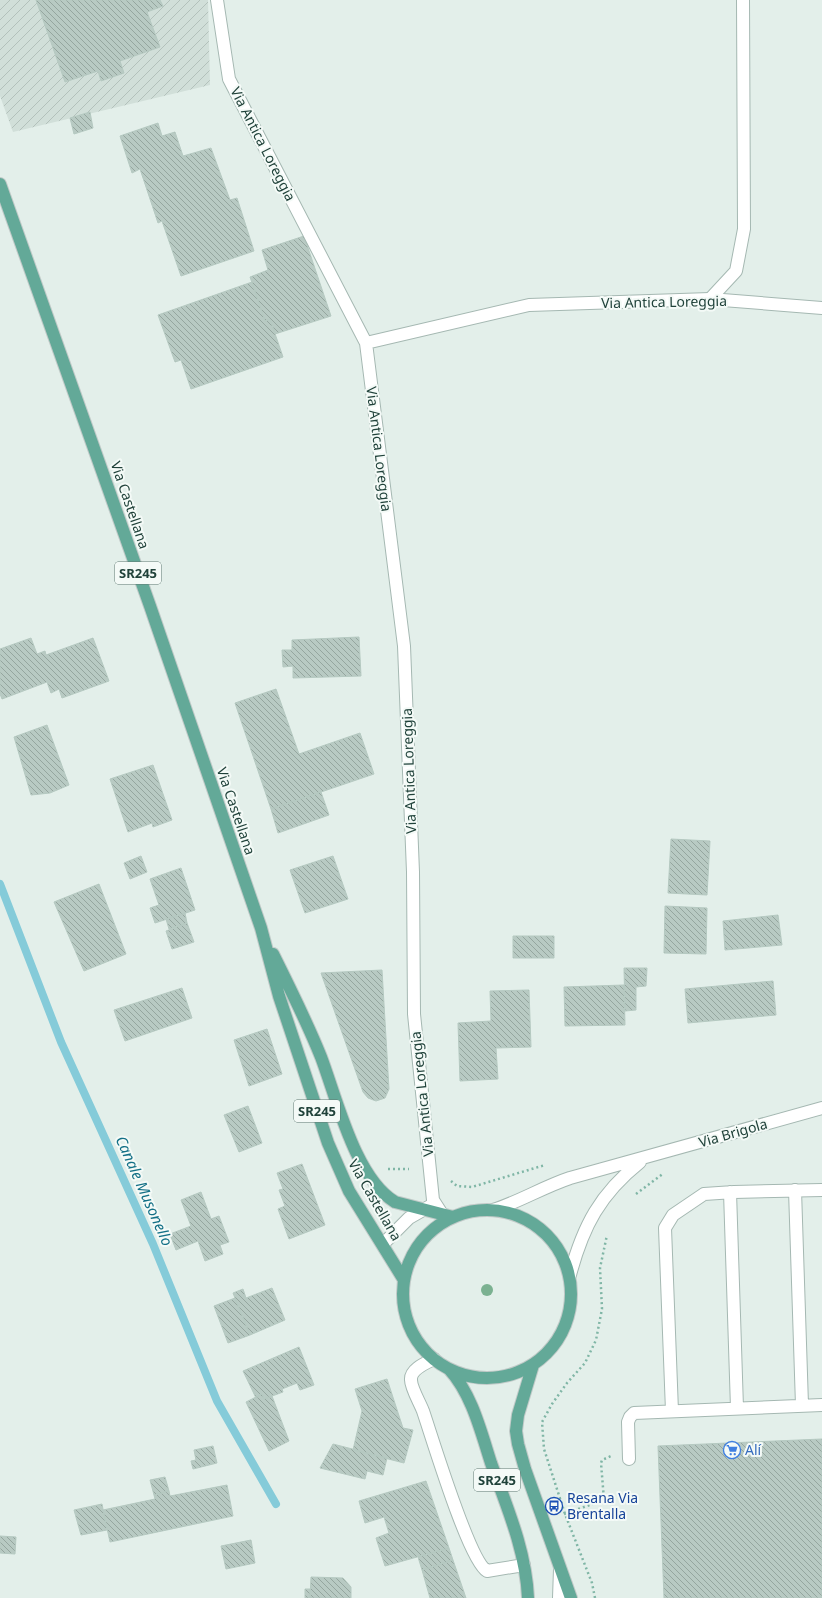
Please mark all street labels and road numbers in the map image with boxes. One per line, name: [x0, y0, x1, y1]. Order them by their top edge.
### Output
street label: Via Antica Loreggia: [226, 83, 300, 204]
street label: Via Antica Loreggia: [601, 291, 727, 312]
street label: Via Antica Loreggia: [362, 385, 397, 513]
street label: Via Castellana: [107, 459, 154, 551]
road number: SR245: [115, 562, 161, 584]
street label: Via Antica Loreggia: [397, 708, 420, 834]
street label: Via Castellana: [213, 765, 260, 857]
street label: Via Antica Loreggia: [405, 1030, 438, 1158]
road number: SR245: [294, 1100, 340, 1122]
street label: Via Brigola: [696, 1114, 769, 1151]
street label: Via Castellana: [344, 1155, 407, 1244]
road number: SR245: [474, 1469, 520, 1491]

